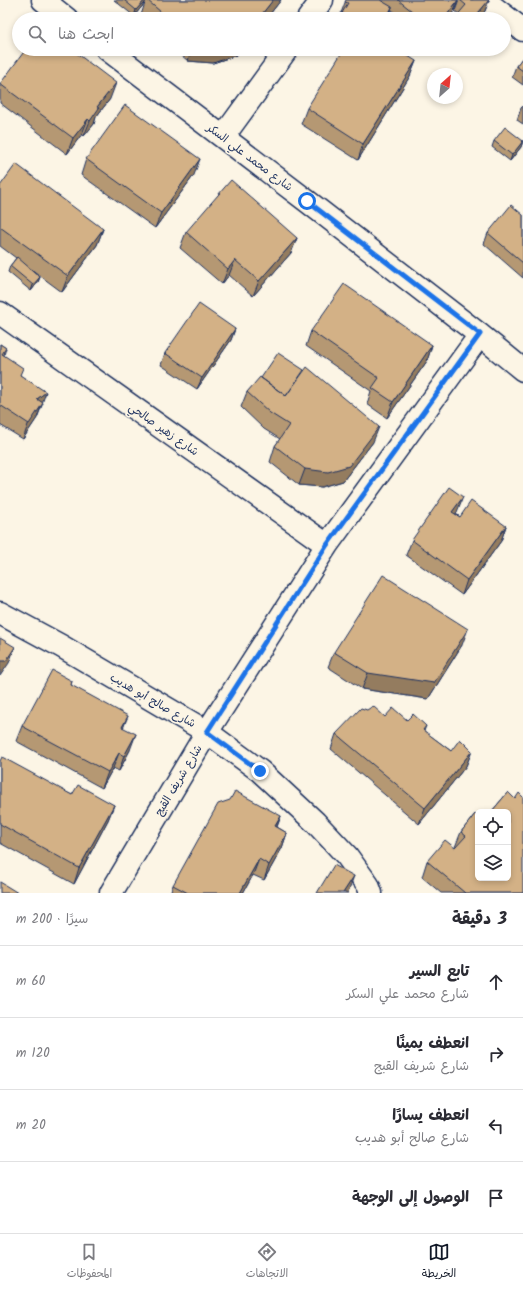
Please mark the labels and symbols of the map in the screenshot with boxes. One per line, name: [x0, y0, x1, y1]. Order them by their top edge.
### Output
north arrow: [427, 68, 463, 104]
street label: شارع محمد علي السكر: [201, 119, 296, 197]
route start: [298, 192, 316, 210]
street label: شارع زهير صالحي: [124, 399, 202, 462]
street label: شارع صالح أبو هديب: [106, 669, 199, 733]
street label: شارع شريف القبج: [150, 741, 207, 820]
route end: [251, 762, 269, 780]

